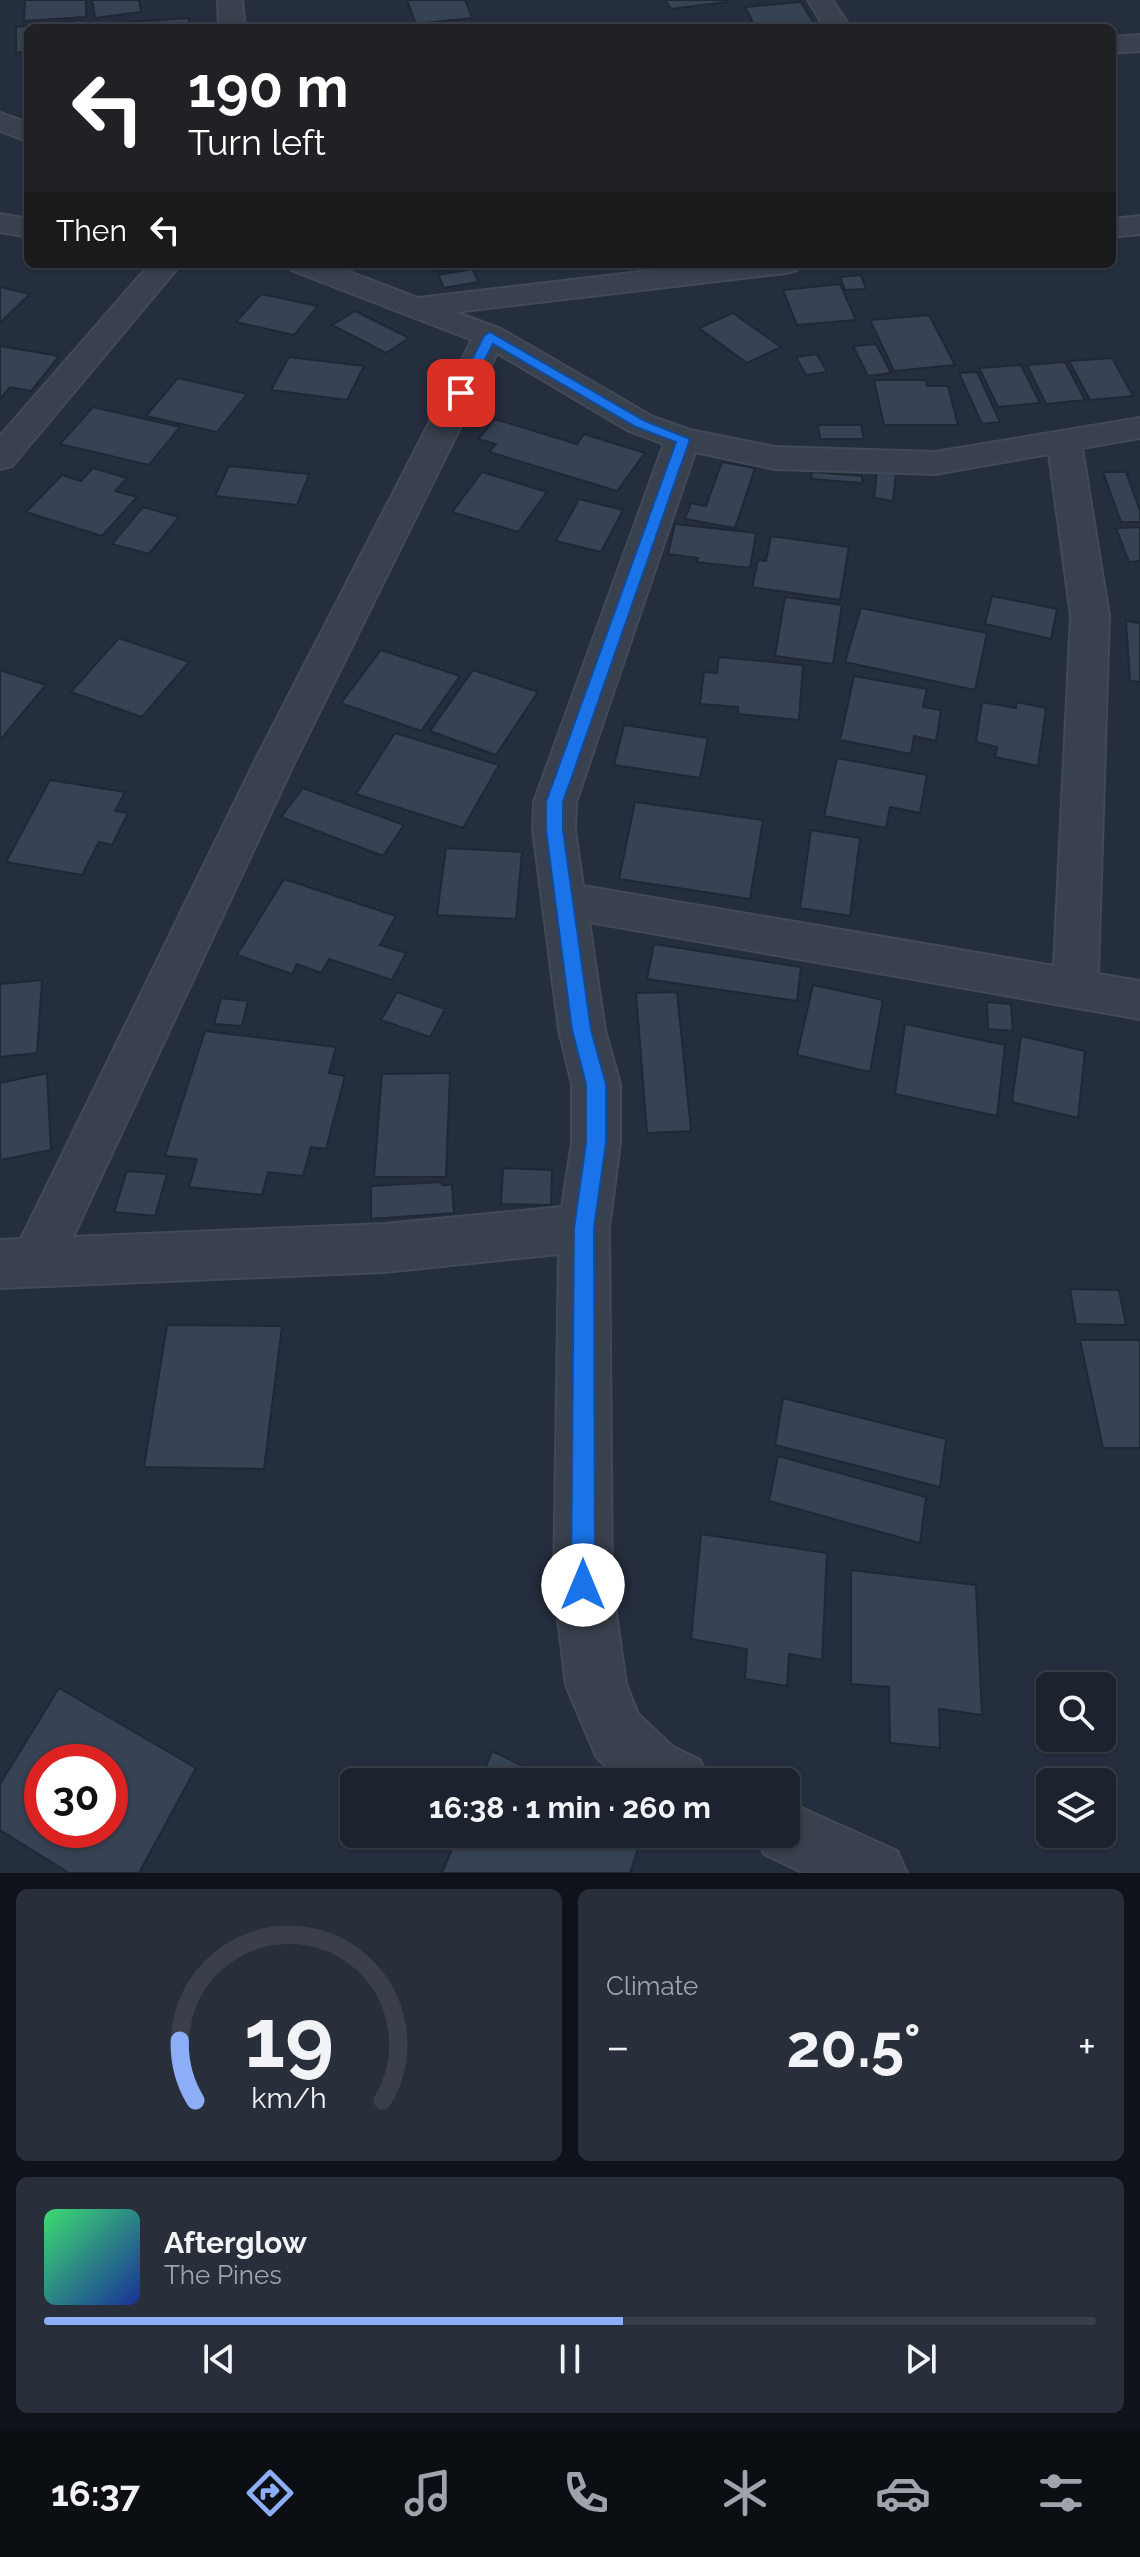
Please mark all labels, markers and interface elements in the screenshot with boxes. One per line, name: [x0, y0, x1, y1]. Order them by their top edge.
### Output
text: 190 m: [188, 54, 349, 120]
icon: left: [56, 56, 160, 160]
text: Turn left: [188, 121, 326, 163]
icon: left: [143, 208, 187, 252]
text: Then: [56, 213, 127, 248]
pin: [427, 359, 495, 427]
icon: arrive: [439, 371, 483, 415]
position arrow: [541, 1543, 625, 1627]
map controls: [1036, 1672, 1116, 1848]
button: search: [1036, 1672, 1116, 1752]
speed limit sign: 30: [24, 1744, 128, 1848]
button: layers: [1036, 1768, 1116, 1848]
text: 16:38 · 1 min · 260 m: [429, 1790, 711, 1825]
text: Climate: [606, 1971, 698, 2001]
text: 19: [244, 1989, 334, 2086]
text: 20.5°: [786, 2011, 921, 2081]
text: −: [606, 2021, 630, 2072]
text: +: [1078, 2021, 1096, 2072]
text: km/h: [251, 2081, 327, 2115]
text: Afterglow: [164, 2225, 307, 2260]
text: The Pines: [164, 2260, 282, 2290]
icon: previous: [197, 2337, 241, 2381]
icon: pause: [548, 2337, 592, 2381]
icon: next: [899, 2337, 943, 2381]
icon: directions: [242, 2465, 298, 2521]
icon: music: [400, 2465, 456, 2521]
icon: phone: [558, 2465, 614, 2521]
icon: climate: [717, 2465, 773, 2521]
icon: car: [875, 2465, 931, 2521]
icon: filters: [1033, 2465, 1089, 2521]
text: 16:37: [51, 2472, 140, 2514]

